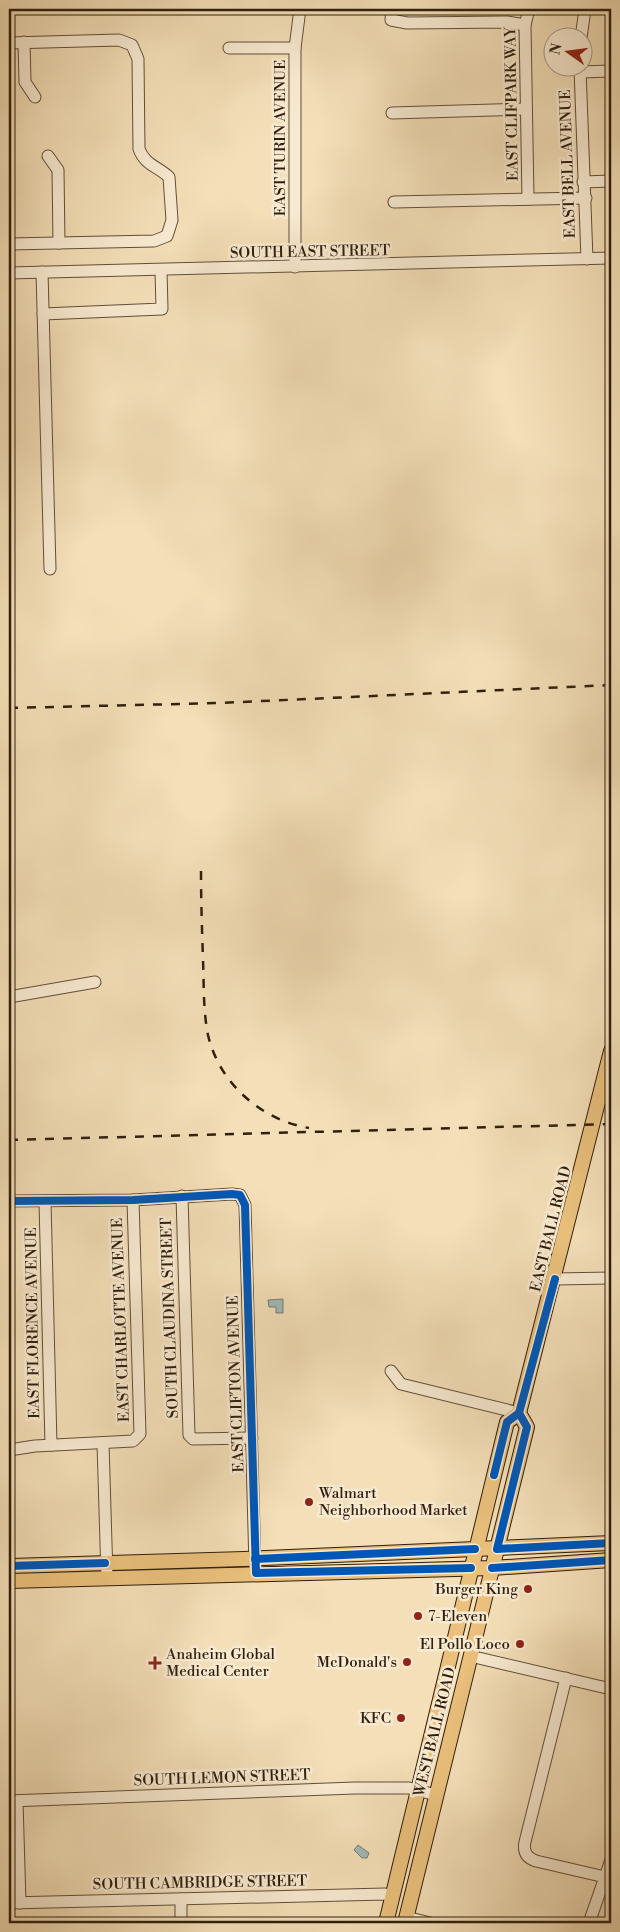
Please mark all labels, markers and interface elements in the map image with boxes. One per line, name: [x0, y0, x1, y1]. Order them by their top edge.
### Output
street label: EAST CLIFPARK WAY: [501, 26, 523, 181]
north arrow: [542, 28, 592, 78]
text: N: [546, 42, 566, 57]
street label: EAST TURIN AVENUE: [271, 60, 290, 216]
street label: EAST BELL AVENUE: [556, 89, 580, 239]
street label: SOUTH EAST STREET: [230, 241, 391, 263]
street label: EAST BALL ROAD: [526, 1164, 576, 1294]
street label: SOUTH CLAUDINA STREET: [157, 1217, 183, 1419]
street label: EAST CHARLOTTE AVENUE: [108, 1218, 134, 1422]
street label: EAST FLORENCE AVENUE: [22, 1227, 44, 1419]
street label: EAST CLIFTON AVENUE: [223, 1295, 249, 1473]
place label: Walmart Neighborhood Market: [318, 1484, 468, 1520]
marker: Walmart Neighborhood Market: [303, 1496, 315, 1508]
place label: Burger King: [434, 1580, 518, 1599]
marker: Burger King: [522, 1583, 534, 1595]
place label: 7-Eleven: [428, 1607, 487, 1626]
marker: 7-Eleven: [412, 1610, 424, 1622]
place label: El Pollo Loco: [420, 1635, 510, 1654]
marker: El Pollo Loco: [514, 1638, 526, 1650]
place label: Anaheim Global Medical Center: [165, 1645, 276, 1681]
place label: McDonald's: [317, 1653, 397, 1672]
marker: Anaheim Global Medical Center: [148, 1656, 162, 1670]
marker: McDonald's: [401, 1656, 413, 1668]
street label: WEST BALL ROAD: [409, 1665, 460, 1800]
place label: KFC: [360, 1709, 391, 1728]
marker: KFC: [395, 1712, 407, 1724]
street label: SOUTH LEMON STREET: [133, 1765, 311, 1791]
street label: SOUTH CAMBRIDGE STREET: [93, 1872, 308, 1894]

